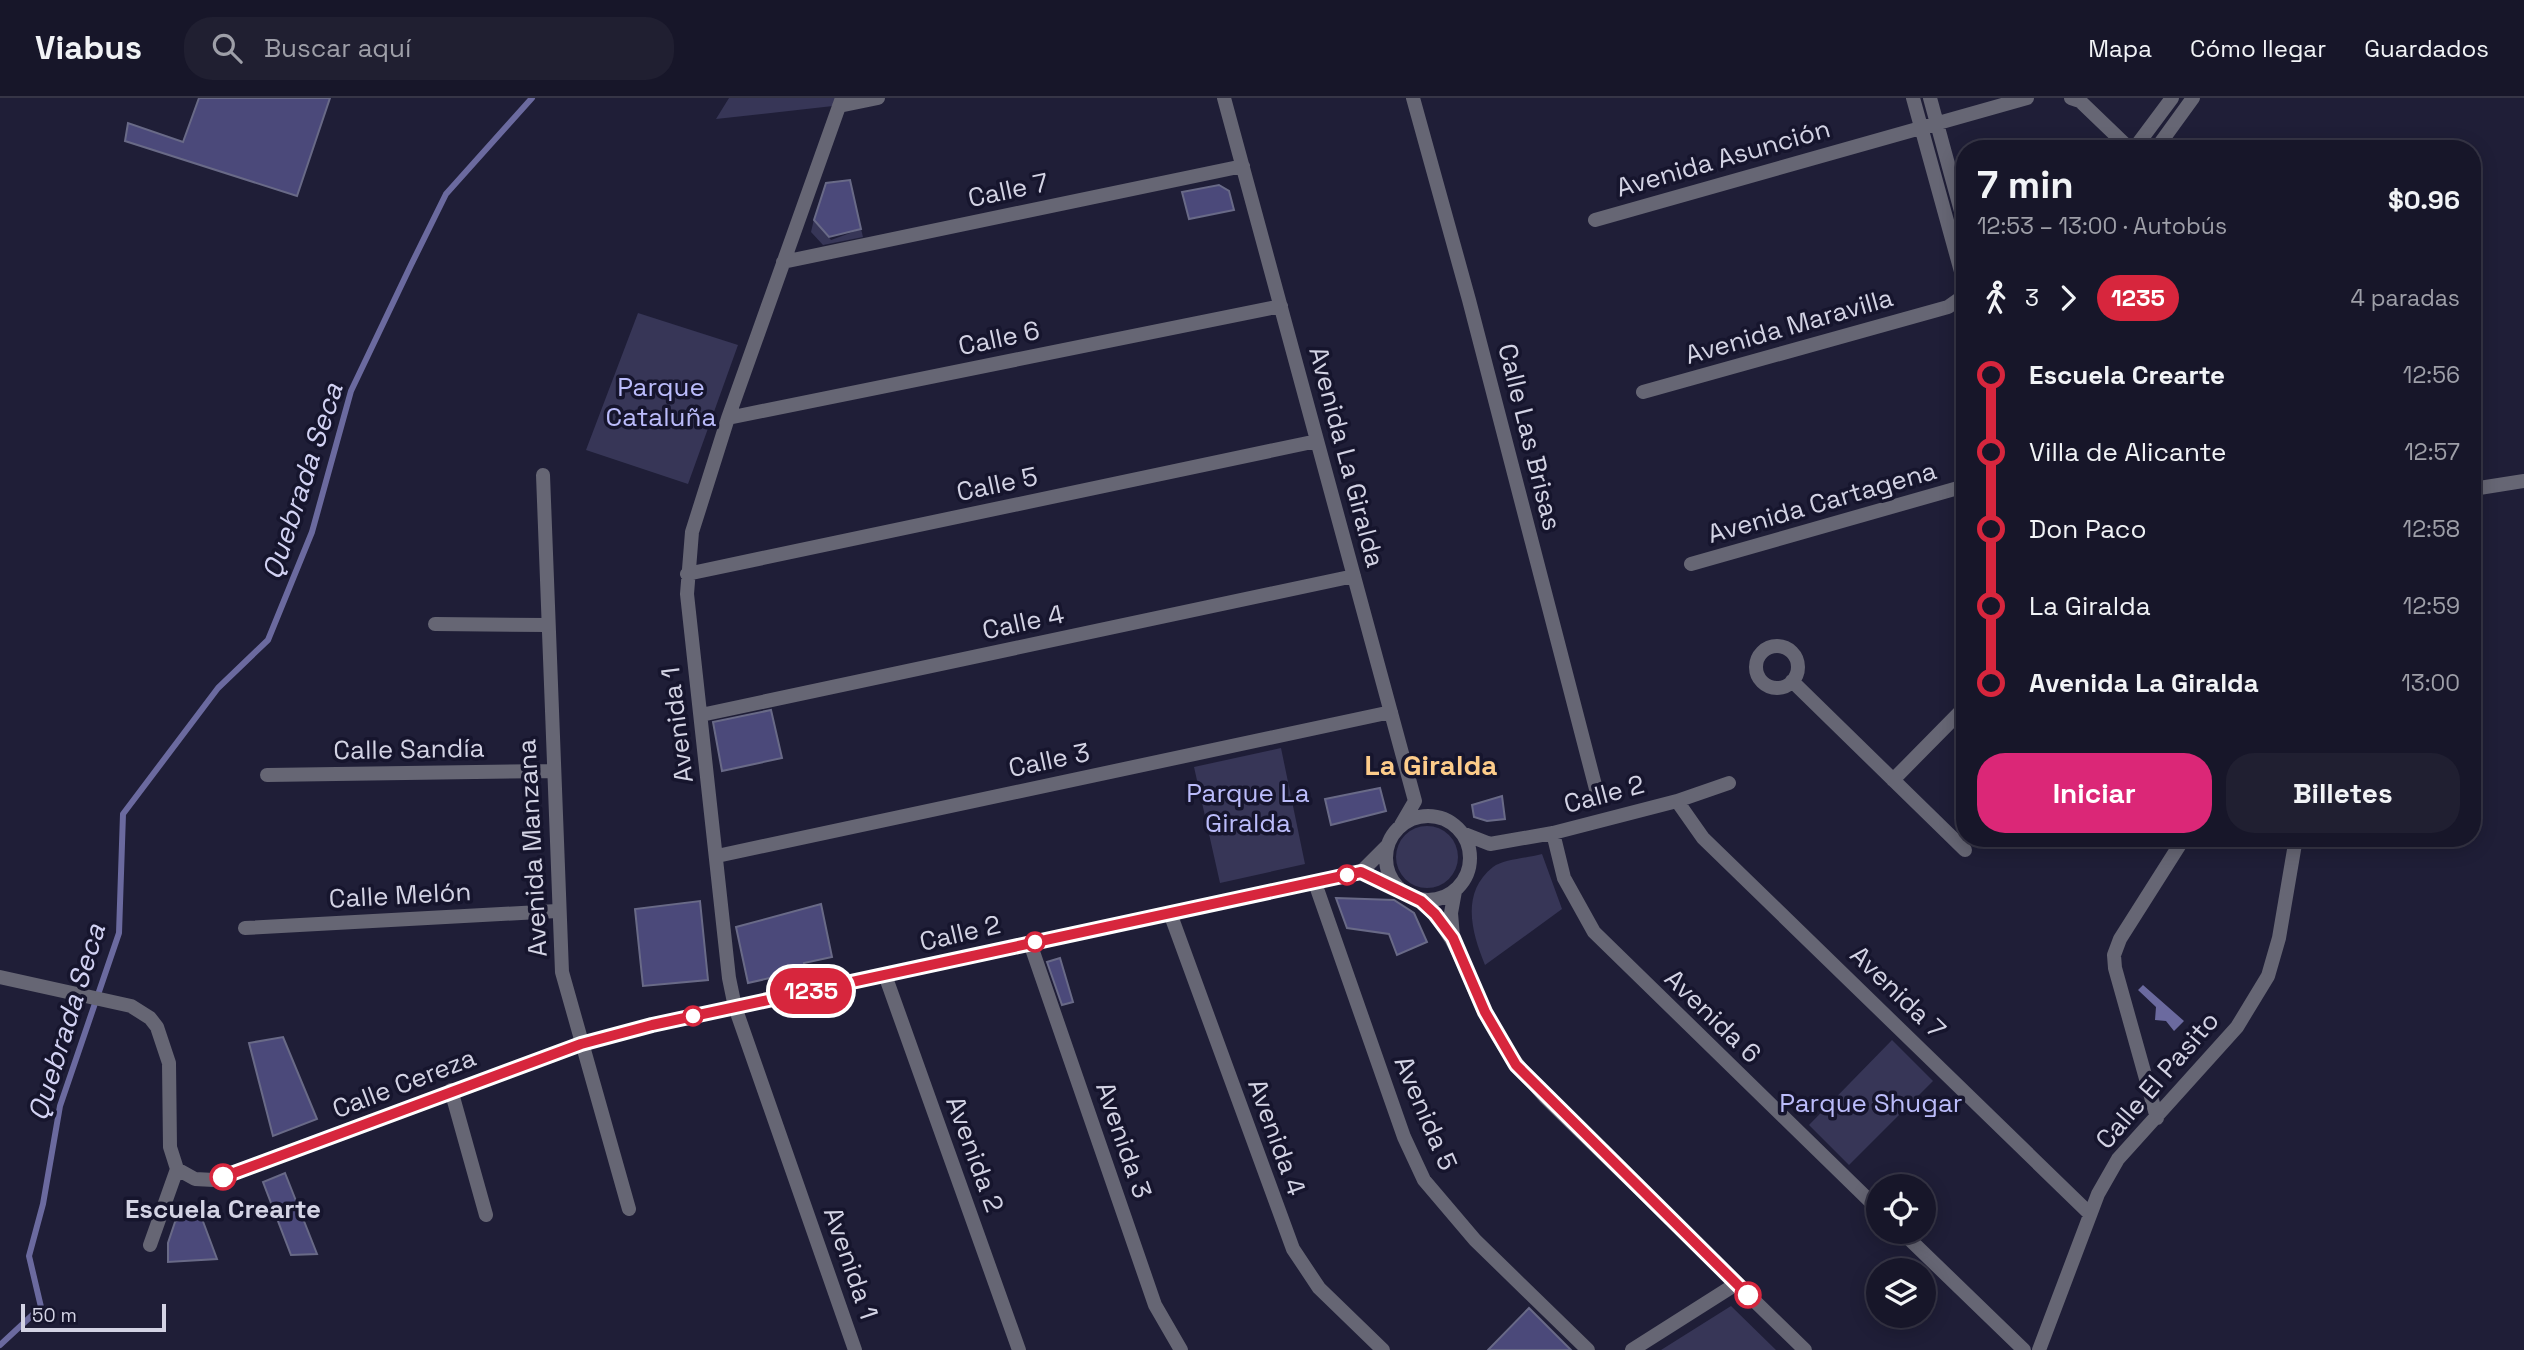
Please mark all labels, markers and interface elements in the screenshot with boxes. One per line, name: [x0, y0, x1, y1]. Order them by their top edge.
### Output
search box: [184, 17, 674, 80]
text: Viabus: [35, 27, 142, 69]
icon: search: [208, 29, 246, 67]
text: Buscar aquí: [264, 31, 411, 65]
text: Mapa: [2088, 33, 2152, 64]
text: Cómo llegar: [2190, 33, 2326, 64]
text: Guardados: [2364, 33, 2489, 64]
street label: Avenida Asunción: [1612, 111, 1834, 205]
text: 7 min: [1977, 161, 2074, 209]
street label: Calle 7: [965, 165, 1051, 215]
text: $0.96: [2388, 183, 2460, 217]
text: 12:53 – 13:00 · Autobús: [1977, 211, 2227, 241]
icon: walk: [1977, 279, 2015, 317]
icon: forward: [2049, 279, 2087, 317]
street label: Avenida Maravilla: [1681, 280, 1897, 372]
text: 1235: [2111, 282, 2165, 313]
text: 3: [2025, 283, 2039, 313]
text: 4 paradas: [2350, 283, 2460, 313]
street label: Calle 6: [955, 313, 1043, 363]
street label: Calle Las Brisas: [1490, 340, 1570, 534]
street label: Avenida La Giralda: [1301, 343, 1393, 571]
text: Escuela Crearte: [2029, 358, 2225, 392]
text: 12:56: [2403, 360, 2460, 390]
park label: Parque Cataluña: [606, 370, 716, 434]
water label: Quebrada Seca: [253, 377, 351, 584]
text: Villa de Alicante: [2029, 435, 2226, 469]
text: 12:57: [2404, 437, 2460, 467]
street label: Avenida Cartagena: [1704, 453, 1940, 551]
street label: Calle 5: [953, 459, 1041, 509]
text: Don Paco: [2029, 512, 2146, 546]
text: 12:58: [2403, 514, 2460, 544]
text: La Giralda: [2029, 589, 2151, 623]
text: 12:59: [2403, 591, 2460, 621]
street label: Calle 4: [979, 597, 1067, 647]
street label: Avenida 1: [653, 665, 701, 785]
text: Avenida La Giralda: [2029, 666, 2259, 700]
text: 13:00: [2401, 668, 2460, 698]
street label: Calle Sandía: [333, 731, 485, 767]
street label: Calle 3: [1005, 735, 1093, 785]
street label: Avenida Manzana: [509, 738, 555, 958]
district label: La Giralda: [1365, 747, 1497, 783]
button: Iniciar: [1977, 753, 2212, 833]
button: Billetes: [2226, 753, 2460, 833]
street label: Calle 2: [1560, 767, 1648, 821]
park label: Parque La Giralda: [1186, 776, 1310, 840]
unlabelled marker: [1337, 865, 1357, 885]
street label: Calle Melón: [328, 874, 472, 916]
street label: Calle 2: [916, 907, 1004, 959]
water label: Quebrada Seca: [19, 918, 113, 1125]
unlabelled marker: [1025, 932, 1045, 952]
street label: Avenida 7: [1843, 938, 1953, 1046]
street label: Avenida 6: [1658, 962, 1768, 1070]
line badge: 1235: [762, 968, 860, 1014]
text: 1235: [784, 975, 838, 1006]
street label: Calle El Pasito: [2088, 1004, 2226, 1156]
unlabelled marker: [683, 1006, 703, 1026]
street label: Calle Cereza: [327, 1040, 481, 1126]
street label: Avenida 5: [1387, 1051, 1465, 1175]
street label: Avenida 4: [1240, 1074, 1314, 1200]
street label: Avenida 3: [1088, 1077, 1160, 1203]
park label: Parque Shugar: [1779, 1086, 1963, 1120]
street label: Avenida 2: [938, 1091, 1012, 1217]
marker: Escuela Crearte: [210, 1164, 236, 1190]
map controls: [1866, 1174, 1936, 1328]
button: locate: [1866, 1174, 1936, 1244]
place label: Escuela Crearte: [125, 1192, 321, 1226]
street label: Avenida 1: [816, 1202, 886, 1324]
button: layers: [1866, 1258, 1936, 1328]
unlabelled marker: [1735, 1282, 1761, 1308]
scale bar: [21, 1301, 166, 1333]
text: 50 m: [32, 1303, 77, 1328]

